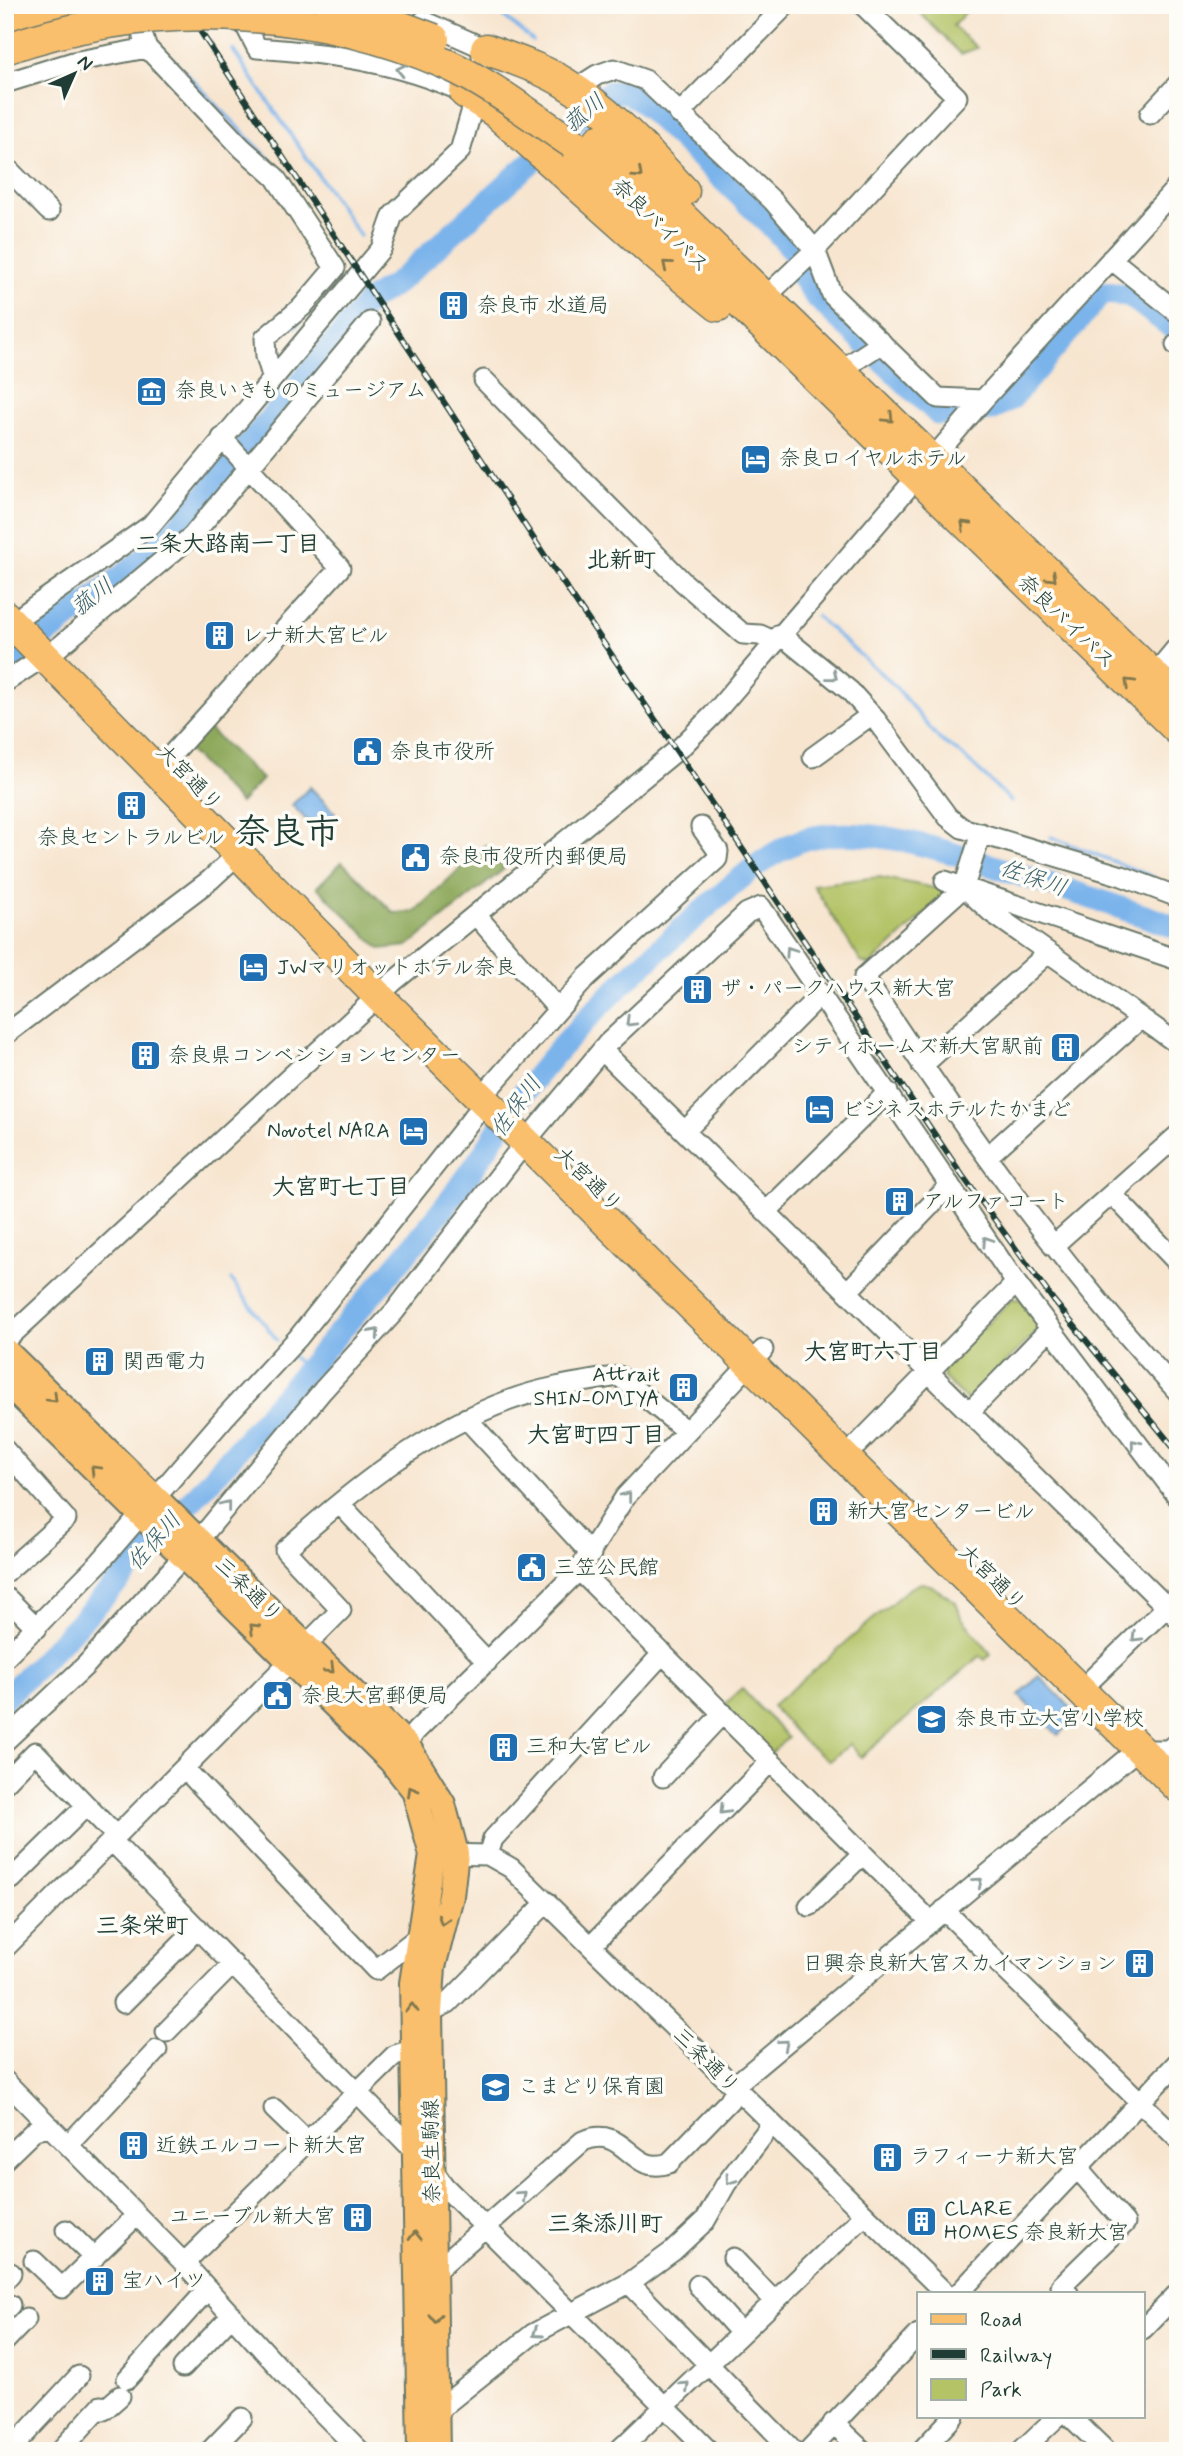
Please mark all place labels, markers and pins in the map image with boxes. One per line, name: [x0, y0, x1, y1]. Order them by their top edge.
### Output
building icon: 奈良市 水道局: [437, 289, 471, 323]
place label: 奈良市 水道局: [477, 292, 609, 320]
museum icon: 奈良いきものミュージアム: [135, 374, 169, 408]
place label: 奈良いきものミュージアム: [175, 377, 427, 405]
hotel icon: 奈良ロイヤルホテル: [739, 442, 773, 476]
place label: 奈良ロイヤルホテル: [779, 445, 967, 473]
building icon: レナ新大宮ビル: [202, 619, 236, 653]
place label: レナ新大宮ビル: [242, 622, 389, 650]
public building icon: 奈良市役所: [350, 735, 384, 769]
place label: 奈良市役所: [390, 738, 495, 766]
building icon: 奈良セントラルビル: [114, 789, 148, 823]
place label: 奈良セントラルビル: [37, 824, 225, 852]
public building icon: 奈良市役所内郵便局: [399, 840, 433, 874]
place label: 奈良市役所内郵便局: [439, 843, 628, 871]
hotel icon: JWマリオットホテル奈良: [237, 951, 271, 985]
place label: JWマリオットホテル奈良: [277, 954, 516, 982]
building icon: ザ・パークハウス 新大宮: [680, 972, 714, 1006]
place label: ザ・パークハウス 新大宮: [720, 975, 955, 1003]
building icon: シティホームズ新大宮駅前: [1049, 1030, 1083, 1064]
place label: シティホームズ新大宮駅前: [792, 1033, 1043, 1061]
building icon: 奈良県コンベンションセンター: [128, 1039, 162, 1073]
place label: 奈良県コンベンションセンター: [168, 1042, 461, 1070]
hotel icon: ビジネスホテルたかまど: [802, 1093, 836, 1127]
place label: ビジネスホテルたかまど: [842, 1096, 1071, 1124]
hotel icon: Novotel NARA: [396, 1114, 430, 1148]
place label: Novotel NARA: [267, 1117, 390, 1145]
building icon: アルファコート: [883, 1185, 917, 1219]
place label: アルファコート: [923, 1188, 1069, 1216]
building icon: 関西電力: [83, 1345, 117, 1379]
place label: 関西電力: [123, 1348, 207, 1376]
place label: Attrait SHIN-OMIYA: [534, 1361, 660, 1413]
building icon: Attrait SHIN-OMIYA: [666, 1370, 700, 1404]
building icon: 新大宮センタービル: [807, 1495, 841, 1529]
place label: 新大宮センタービル: [847, 1498, 1035, 1526]
public building icon: 三笠公民館: [514, 1551, 548, 1585]
place label: 三笠公民館: [554, 1554, 659, 1582]
public building icon: 奈良大宮郵便局: [261, 1679, 295, 1713]
place label: 奈良大宮郵便局: [301, 1682, 448, 1710]
school or university icon: 奈良市立大宮小学校: [915, 1702, 949, 1736]
place label: 奈良市立大宮小学校: [955, 1705, 1144, 1733]
building icon: 三和大宮ビル: [486, 1730, 520, 1764]
place label: 三和大宮ビル: [526, 1733, 652, 1761]
building icon: 日興奈良新大宮スカイマンション: [1123, 1947, 1157, 1981]
place label: 日興奈良新大宮スカイマンション: [803, 1950, 1117, 1978]
school or university icon: こまどり保育園: [478, 2070, 512, 2104]
place label: こまどり保育園: [518, 2073, 665, 2101]
building icon: 近鉄エルコート新大宮: [116, 2129, 150, 2163]
place label: 近鉄エルコート新大宮: [156, 2132, 366, 2160]
building icon: ラフィーナ新大宮: [870, 2140, 904, 2174]
place label: ラフィーナ新大宮: [910, 2143, 1078, 2171]
place label: CLARE HOMES 奈良新大宮: [944, 2195, 1129, 2247]
building icon: ユニーブル新大宮: [341, 2200, 375, 2234]
place label: ユニーブル新大宮: [169, 2203, 335, 2231]
building icon: CLARE HOMES 奈良新大宮: [904, 2204, 938, 2238]
building icon: 宝ハイツ: [82, 2264, 116, 2298]
place label: 宝ハイツ: [122, 2267, 206, 2295]

